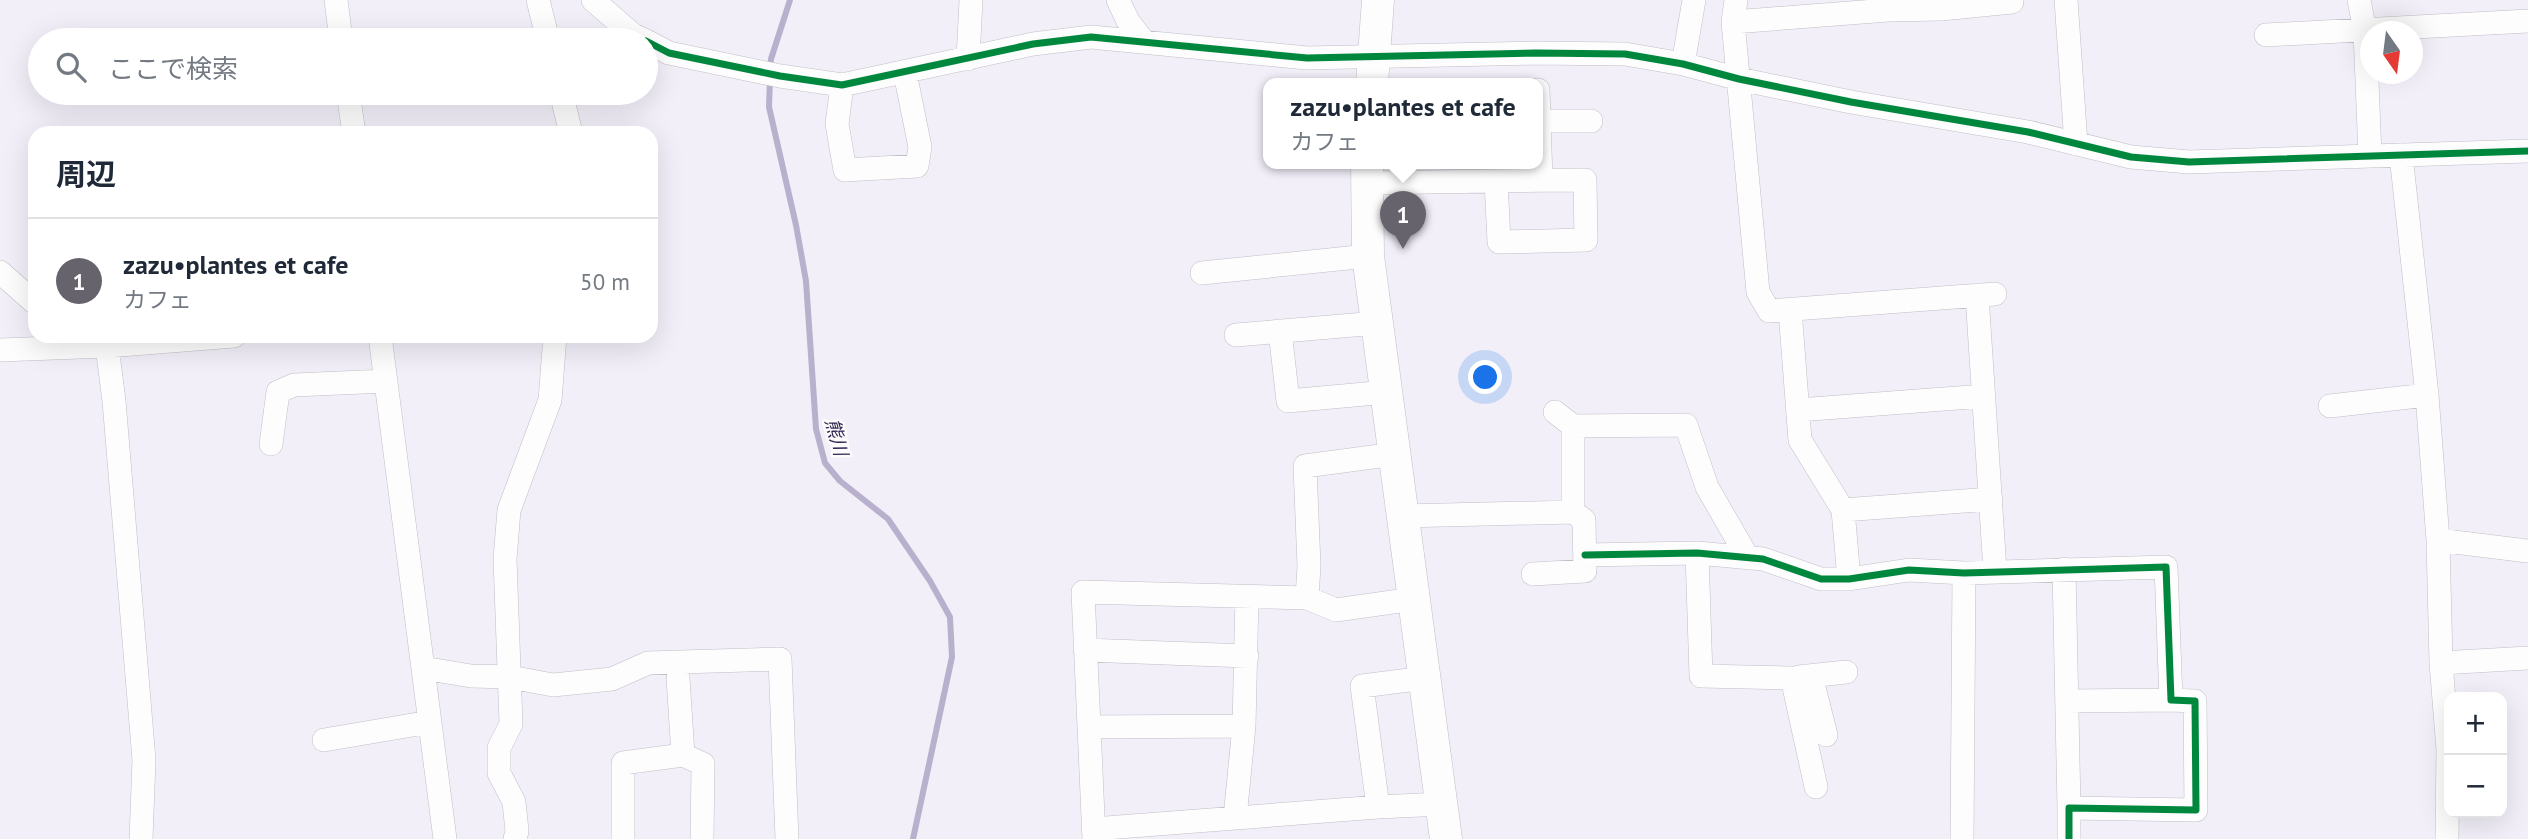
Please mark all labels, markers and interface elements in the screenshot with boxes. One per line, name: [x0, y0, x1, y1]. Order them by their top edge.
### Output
north arrow: [2360, 21, 2423, 84]
search box: [28, 28, 658, 105]
icon: search: [52, 48, 90, 86]
text: ここで検索: [108, 52, 238, 85]
popup: [1263, 78, 1543, 169]
text: zazu•plantes et cafe: [1290, 90, 1516, 123]
text: カフェ: [1290, 127, 1359, 156]
text: 周辺: [56, 154, 116, 193]
pin: 1: [1380, 191, 1426, 249]
text: zazu•plantes et cafe: [123, 248, 348, 281]
text: 1: [72, 267, 86, 296]
text: 50 m: [580, 267, 630, 296]
text: カフェ: [123, 285, 192, 314]
your location: [1468, 360, 1502, 394]
water label: 熊川: [820, 416, 854, 460]
map controls: [2444, 692, 2507, 818]
button: +: [2444, 692, 2507, 755]
button: −: [2444, 755, 2507, 818]

